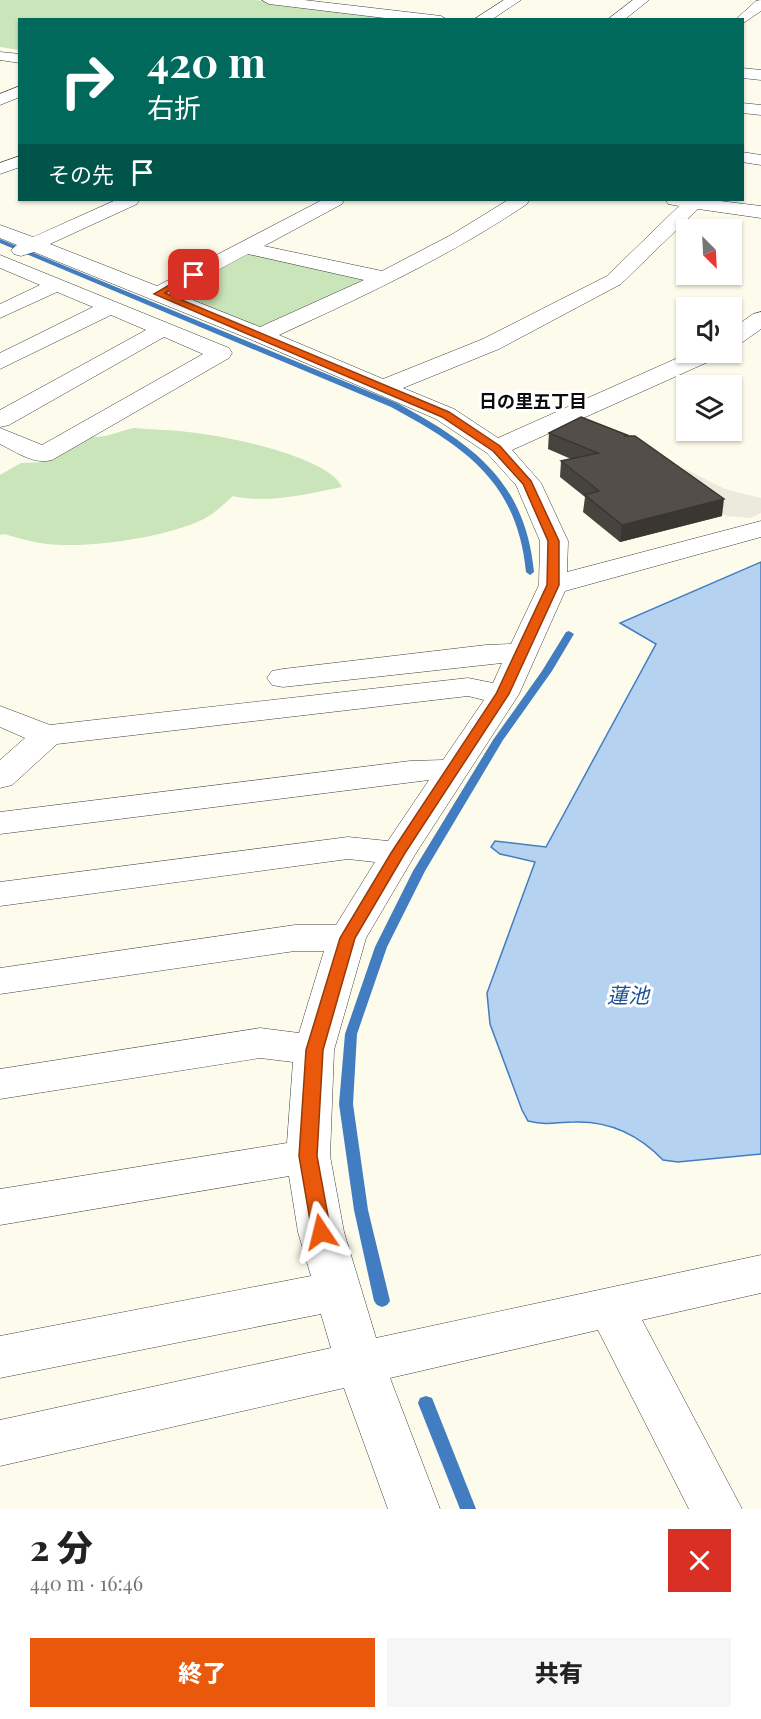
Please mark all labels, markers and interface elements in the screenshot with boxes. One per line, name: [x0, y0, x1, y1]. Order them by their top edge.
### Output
text: 420 m: [147, 33, 266, 89]
icon: right: [48, 42, 126, 120]
text: 右折: [147, 89, 201, 125]
icon: arrive: [126, 156, 159, 189]
text: その先: [48, 159, 114, 189]
north arrow: [676, 219, 742, 285]
map controls: [676, 219, 742, 441]
pin: [168, 249, 219, 300]
icon: arrive: [177, 258, 210, 291]
button: sound: [676, 297, 742, 363]
button: layers: [676, 375, 742, 441]
district label: 日の里五丁目: [479, 389, 587, 413]
water label: 蓮池: [607, 980, 651, 1008]
position arrow: [289, 1200, 353, 1264]
text: 2 分: [30, 1522, 93, 1570]
button: close: [668, 1529, 731, 1592]
text: 440 m · 16:46: [30, 1569, 143, 1596]
button: 終了: [30, 1638, 375, 1707]
button: 共有: [387, 1638, 731, 1707]

